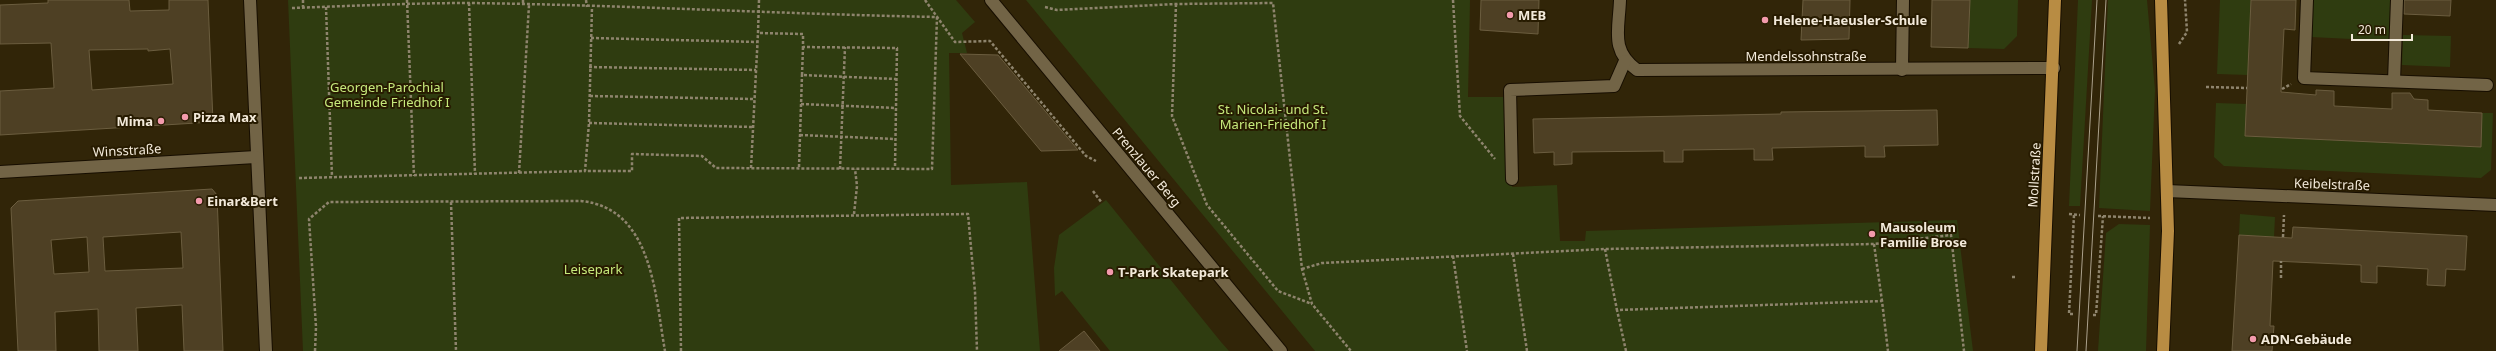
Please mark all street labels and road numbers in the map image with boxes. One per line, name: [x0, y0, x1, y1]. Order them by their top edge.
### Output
street label: Mendelssohnstraße: [1745, 47, 1867, 65]
street label: Prenzlauer Berg: [1109, 124, 1185, 210]
street label: Winsstraße: [92, 139, 162, 161]
street label: Mollstraße: [2023, 142, 2045, 208]
street label: Keibelstraße: [2294, 174, 2370, 194]

